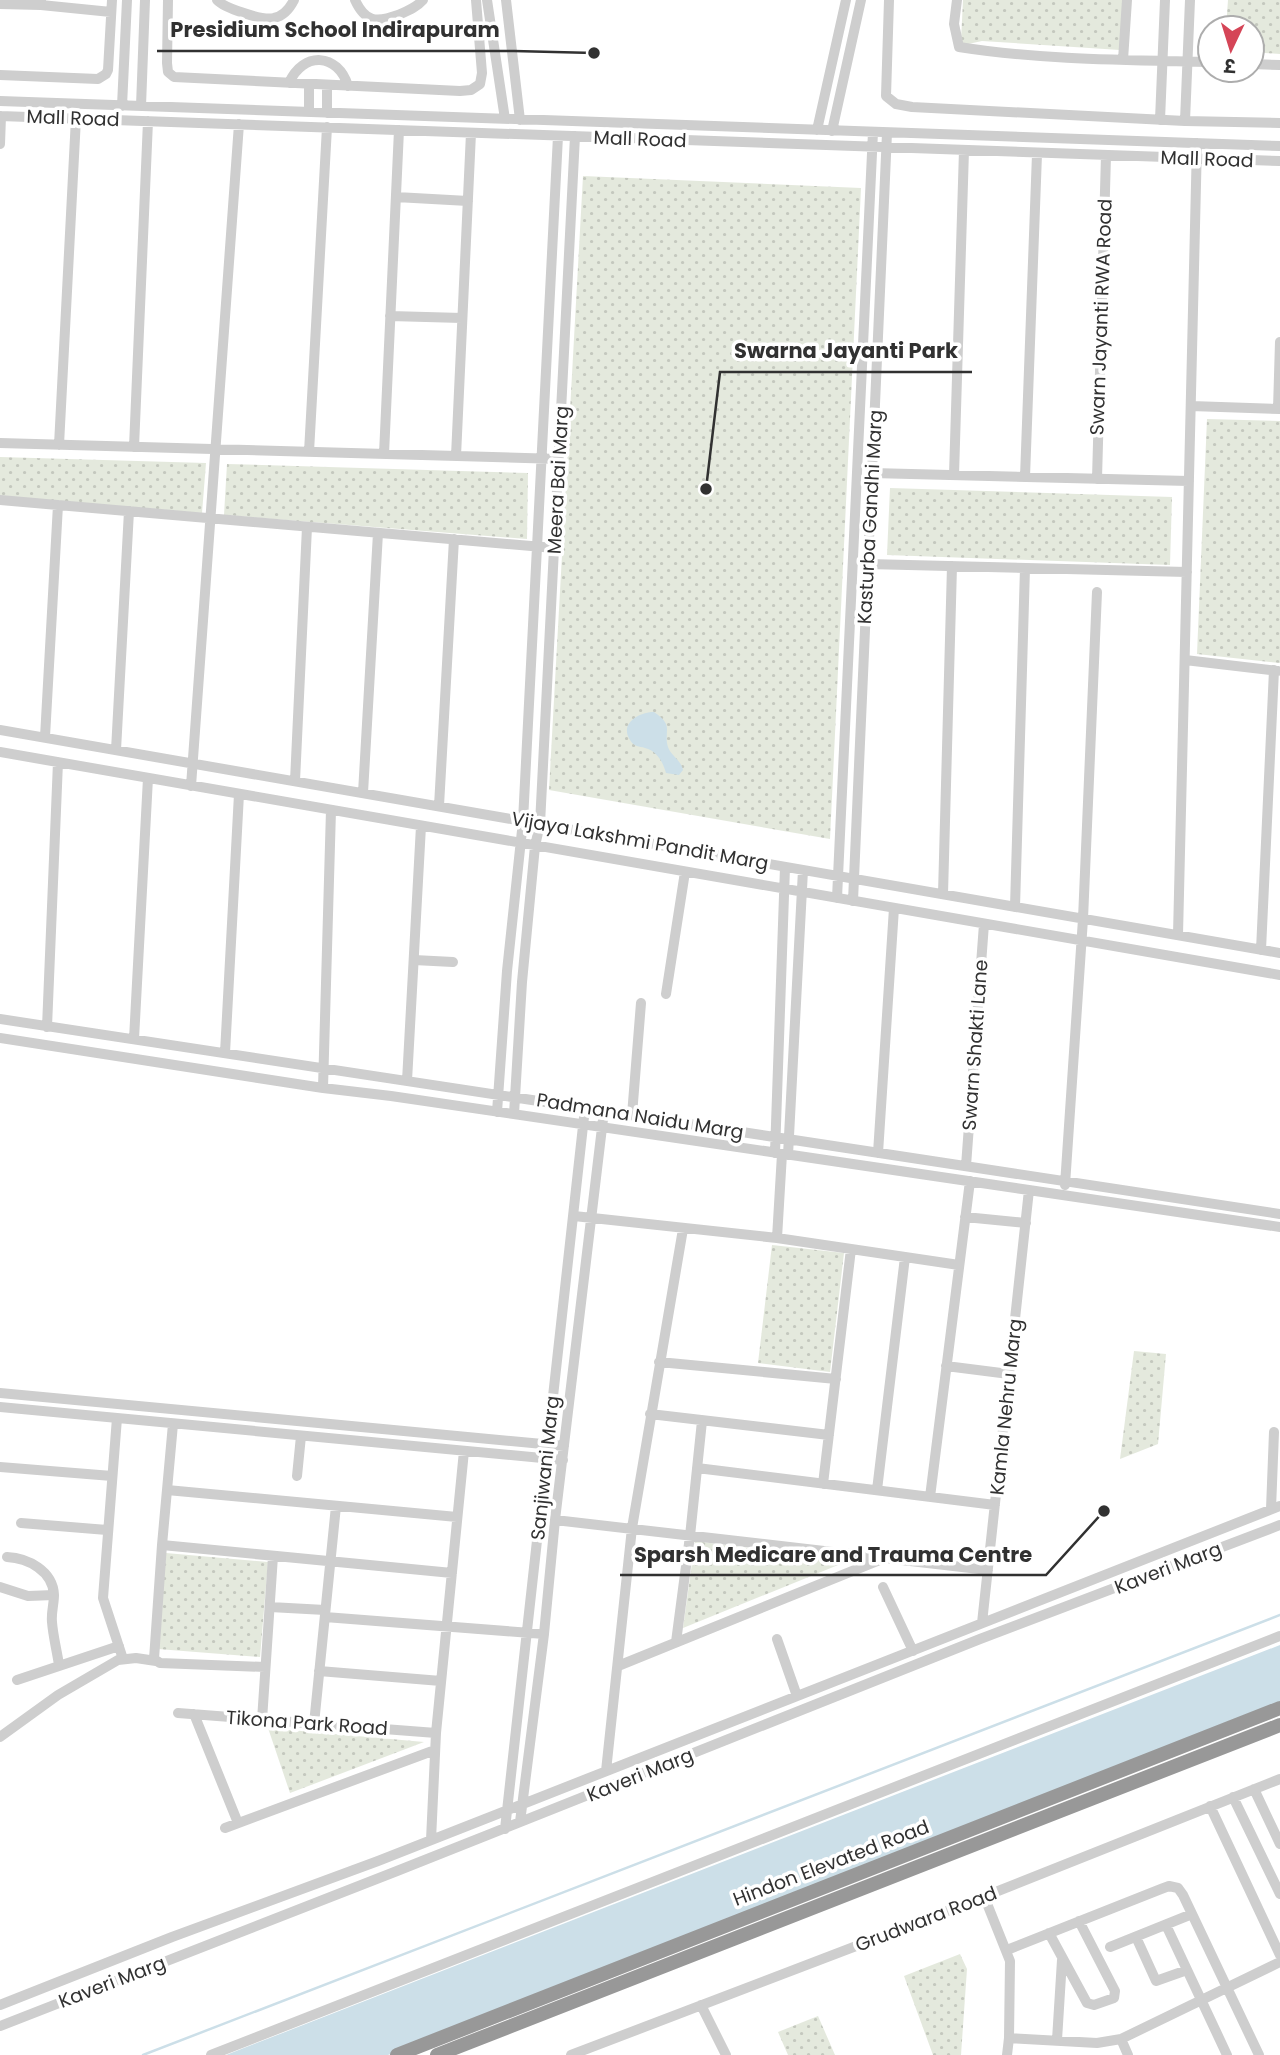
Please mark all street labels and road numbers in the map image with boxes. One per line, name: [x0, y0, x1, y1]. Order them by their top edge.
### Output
street label: Mall Road: [26, 103, 120, 133]
street label: Mall Road: [593, 124, 687, 154]
street label: Mall Road: [1160, 144, 1254, 174]
street label: Swarn Jayanti RWA Road: [1083, 198, 1119, 436]
street label: Meera Bai Marg: [541, 405, 575, 555]
street label: Kasturba Gandhi Marg: [851, 409, 889, 625]
street label: Vijaya Lakshmi Pandit Marg: [509, 805, 771, 877]
street label: Swarn Shakti Lane: [956, 959, 994, 1131]
street label: Padmana Naidu Marg: [535, 1086, 745, 1146]
street label: Kamla Nehru Marg: [983, 1318, 1029, 1496]
street label: Sanjiwani Marg: [524, 1394, 566, 1542]
street label: Kaveri Marg: [1111, 1535, 1225, 1601]
street label: Tikona Park Road: [225, 1704, 389, 1742]
street label: Kaveri Marg: [583, 1741, 697, 1809]
street label: Hindon Elevated Road: [729, 1813, 933, 1913]
street label: Grudwara Road: [851, 1880, 1001, 1958]
street label: Kaveri Marg: [55, 1949, 169, 2015]

